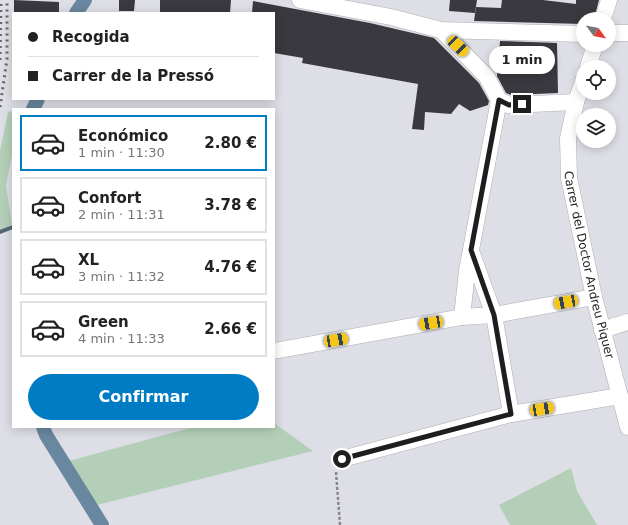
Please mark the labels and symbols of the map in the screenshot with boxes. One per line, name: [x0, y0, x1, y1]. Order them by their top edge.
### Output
north arrow: [576, 12, 616, 52]
car: [445, 33, 471, 59]
callout: 1 min: [489, 46, 555, 74]
route end: [513, 95, 531, 113]
street label: Carrer del Doctor Andreu Piquer: [562, 171, 617, 360]
car: [553, 294, 579, 310]
car: [418, 315, 444, 331]
car: [323, 332, 349, 348]
car: [529, 401, 555, 417]
route start: [333, 450, 351, 468]

